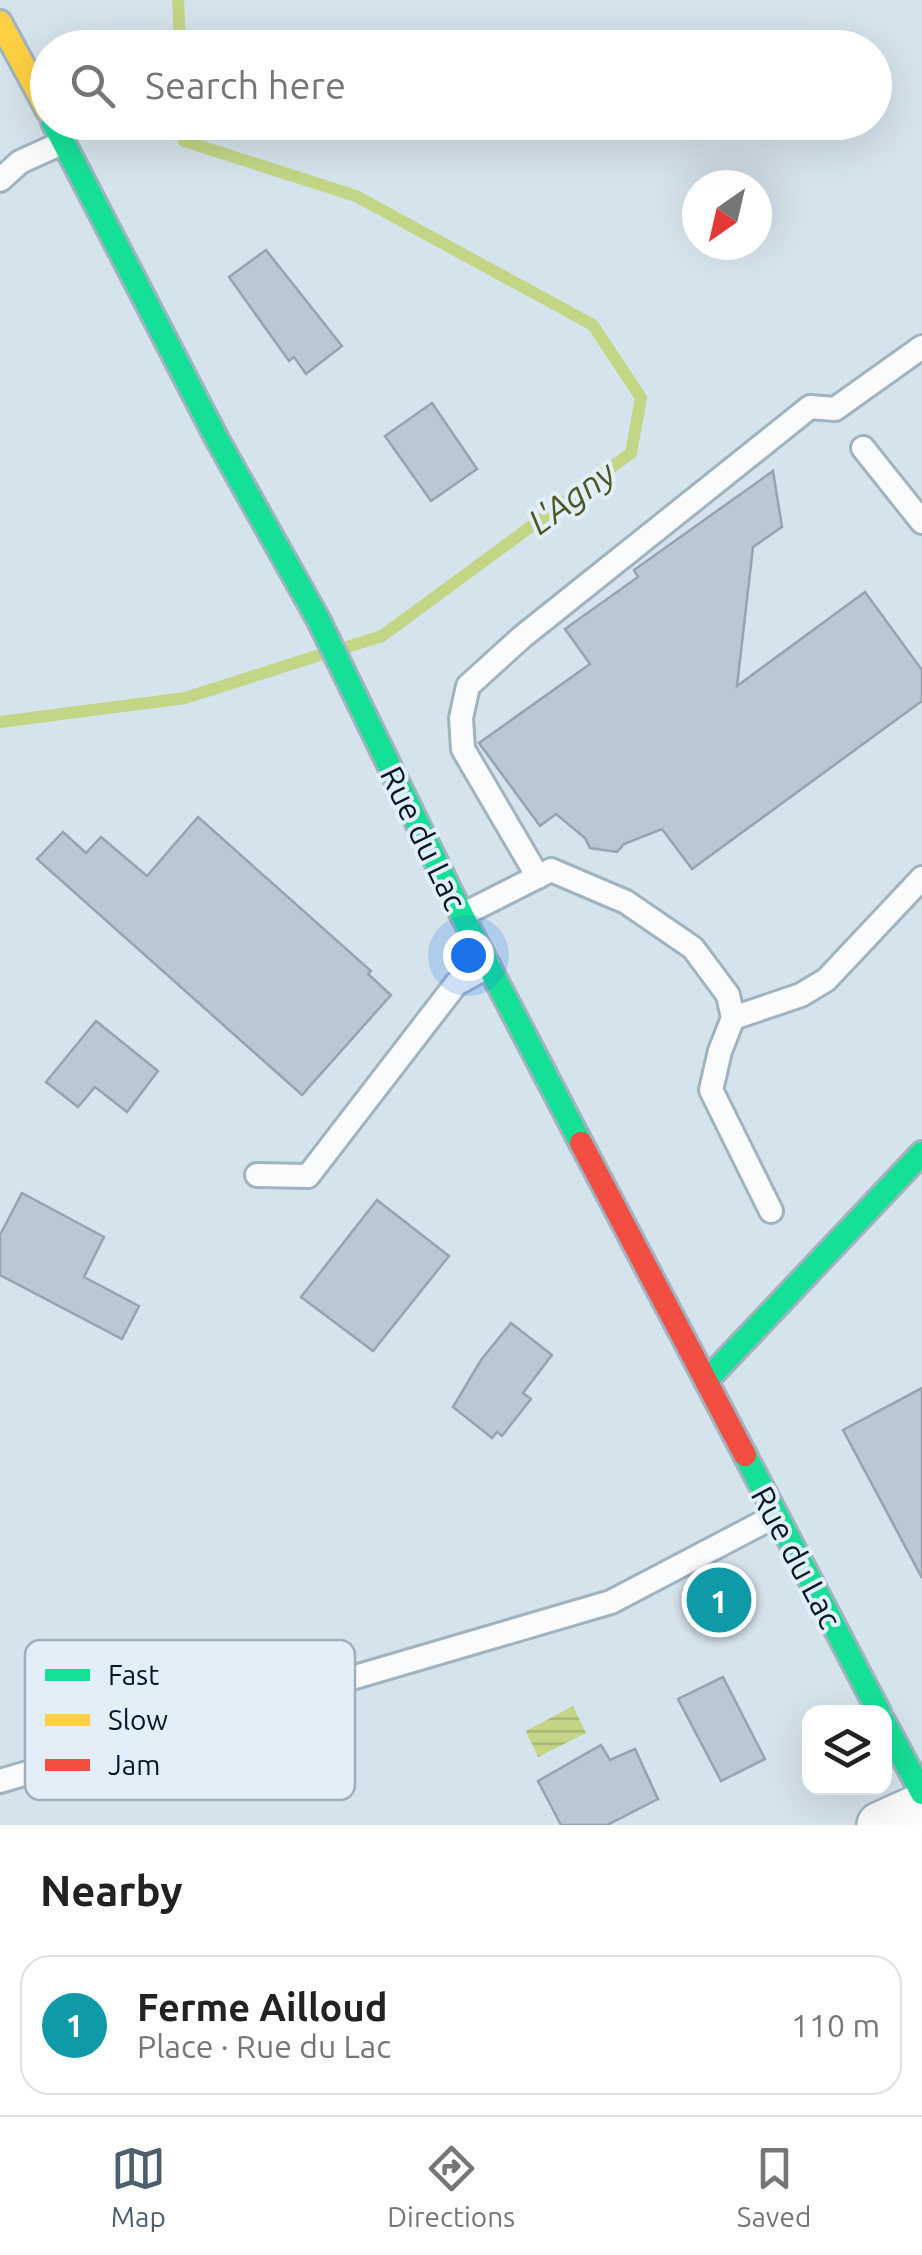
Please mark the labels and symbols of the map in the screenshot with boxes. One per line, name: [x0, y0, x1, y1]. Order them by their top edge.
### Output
north arrow: [682, 170, 772, 260]
water label: L'Agny: [520, 451, 623, 542]
street label: Rue du Lac: [374, 760, 474, 916]
your location: [443, 930, 494, 981]
street label: Rue du Lac: [745, 1480, 849, 1634]
pin: 1: [686, 1562, 752, 1638]
legend: [25, 1640, 355, 1800]
text: Fast: [108, 1659, 159, 1690]
text: Slow: [108, 1704, 168, 1735]
text: Jam: [108, 1749, 160, 1780]

